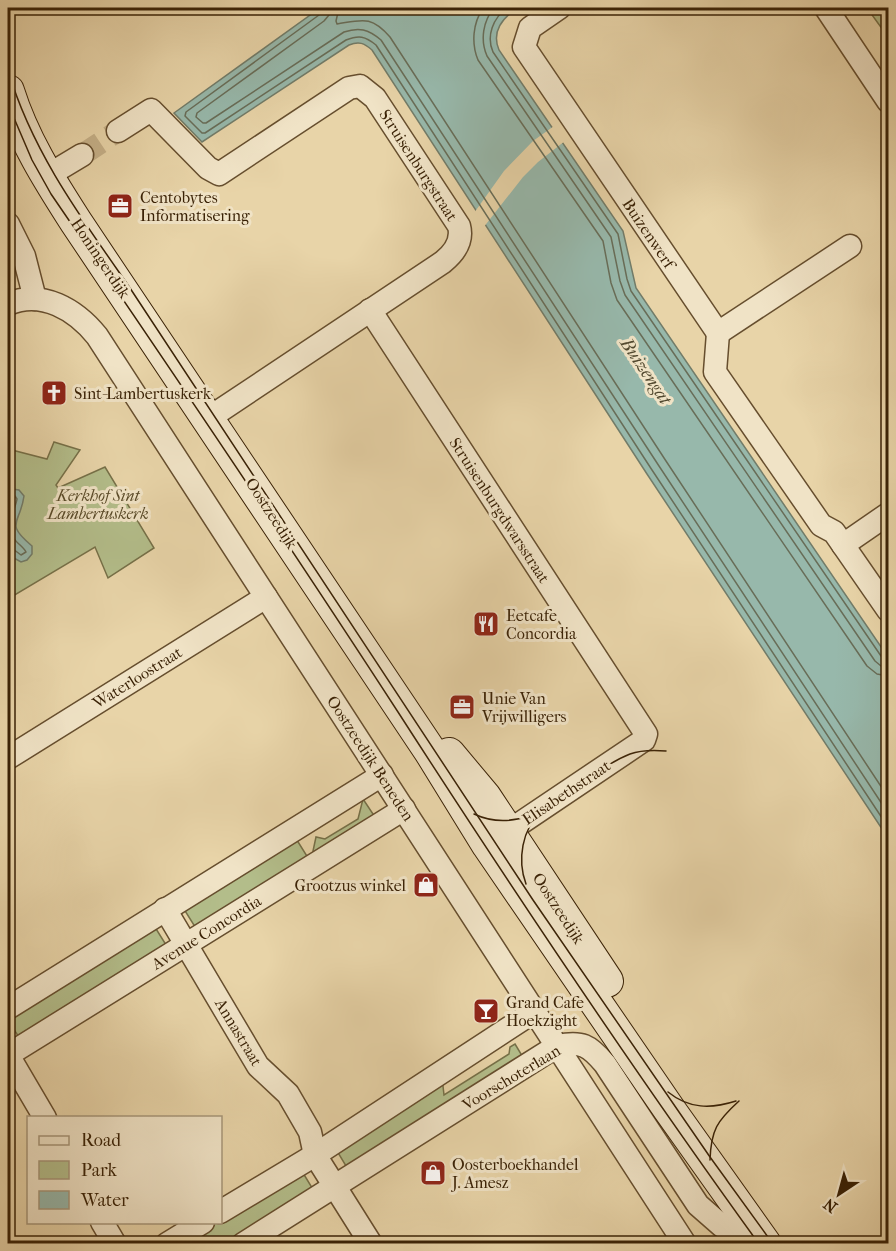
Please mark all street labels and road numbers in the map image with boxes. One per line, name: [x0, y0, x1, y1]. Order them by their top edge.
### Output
street label: Struisenburgstraat: [375, 106, 462, 225]
street label: Buizenwerf: [618, 195, 681, 275]
street label: Honingerdijk: [67, 215, 135, 303]
street label: Struisenburgdwarsstraat: [445, 434, 554, 587]
street label: Oostzeedijk: [242, 474, 302, 553]
street label: Waterloostraat: [88, 642, 186, 713]
street label: Oostzeedijk Beneden: [323, 692, 419, 825]
street label: Elisabethstraat: [519, 756, 614, 829]
street label: Oostzeedijk: [529, 869, 589, 948]
street label: Avenue Concordia: [147, 891, 265, 974]
street label: Annastraat: [211, 994, 266, 1070]
street label: Voorschoterlaan: [458, 1040, 564, 1115]

